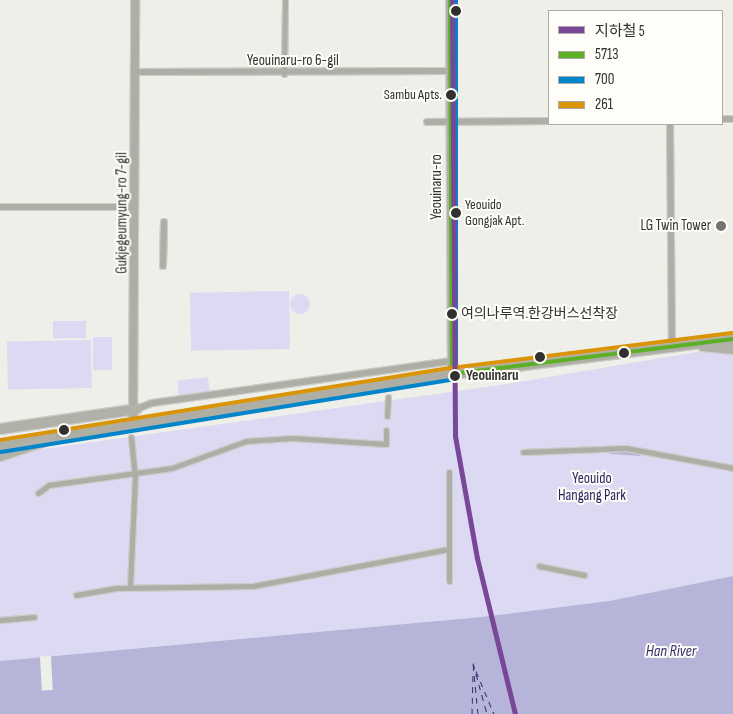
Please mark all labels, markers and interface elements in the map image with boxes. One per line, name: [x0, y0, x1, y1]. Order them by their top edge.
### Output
unlabelled marker: [451, 6, 461, 16]
legend: [548, 10, 723, 125]
text: 지하철 5: [595, 22, 645, 41]
text: 5713: [595, 45, 619, 64]
street label: Yeouinaru-ro 6-gil: [247, 52, 339, 70]
text: 700: [595, 70, 614, 89]
place label: Sambu Apts.: [384, 87, 442, 103]
marker: Sambu Apts.: [446, 90, 456, 100]
text: 261: [595, 95, 613, 114]
street label: Gukjegeumyung-ro 7-gil: [113, 152, 131, 274]
street label: Yeouinaru-ro: [428, 154, 446, 220]
place label: Yeouido Gongjak Apt.: [465, 197, 524, 230]
marker: Yeouido Gongjak Apt.: [451, 208, 461, 218]
place label: LG Twin Tower: [640, 217, 711, 235]
marker: LG Twin Tower: [715, 220, 727, 232]
place label: 여의나루역.한강버스선착장: [461, 306, 618, 322]
marker: 여의나루역.한강버스선착장: [447, 309, 457, 319]
unlabelled marker: [619, 348, 629, 358]
unlabelled marker: [535, 352, 545, 362]
place label: Yeouinaru: [466, 367, 519, 385]
marker: Yeouinaru: [448, 369, 462, 383]
unlabelled marker: [59, 425, 69, 435]
park label: Yeouido Hangang Park: [558, 469, 626, 504]
water label: Han River: [646, 642, 696, 662]

